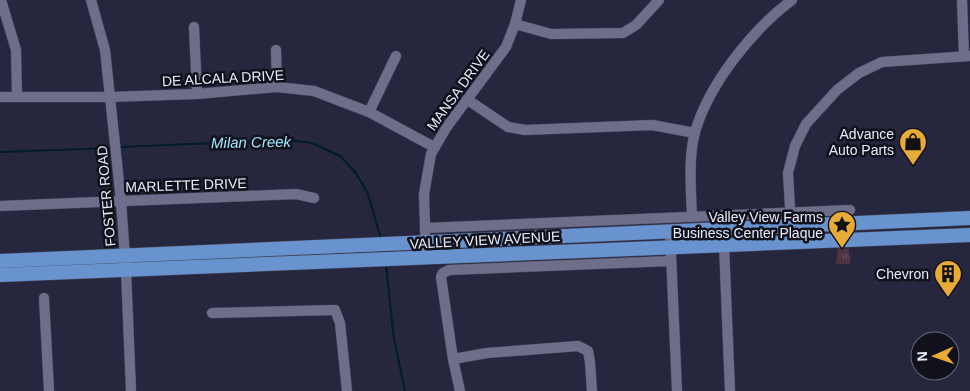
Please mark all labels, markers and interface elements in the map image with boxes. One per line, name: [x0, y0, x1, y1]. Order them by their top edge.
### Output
street label: MANSA DRIVE: [423, 47, 493, 133]
street label: DE ALCALA DRIVE: [162, 67, 284, 89]
place label: Advance Auto Parts: [829, 126, 894, 158]
shop icon: Advance Auto Parts: [898, 127, 928, 166]
water label: Milan Creek: [211, 133, 293, 151]
street label: FOSTER ROAD: [94, 145, 118, 247]
street label: MARLETTE DRIVE: [125, 175, 247, 195]
place label: Valley View Farms Business Center Plaque: [673, 209, 823, 241]
place icon: Valley View Farms Business Center Plaque: [827, 210, 857, 249]
street label: VALLEY VIEW AVENUE: [409, 228, 561, 252]
building icon: Chevron: [933, 259, 963, 298]
place label: Chevron: [876, 266, 929, 282]
north arrow: [910, 331, 960, 381]
text: N: [914, 351, 930, 362]

